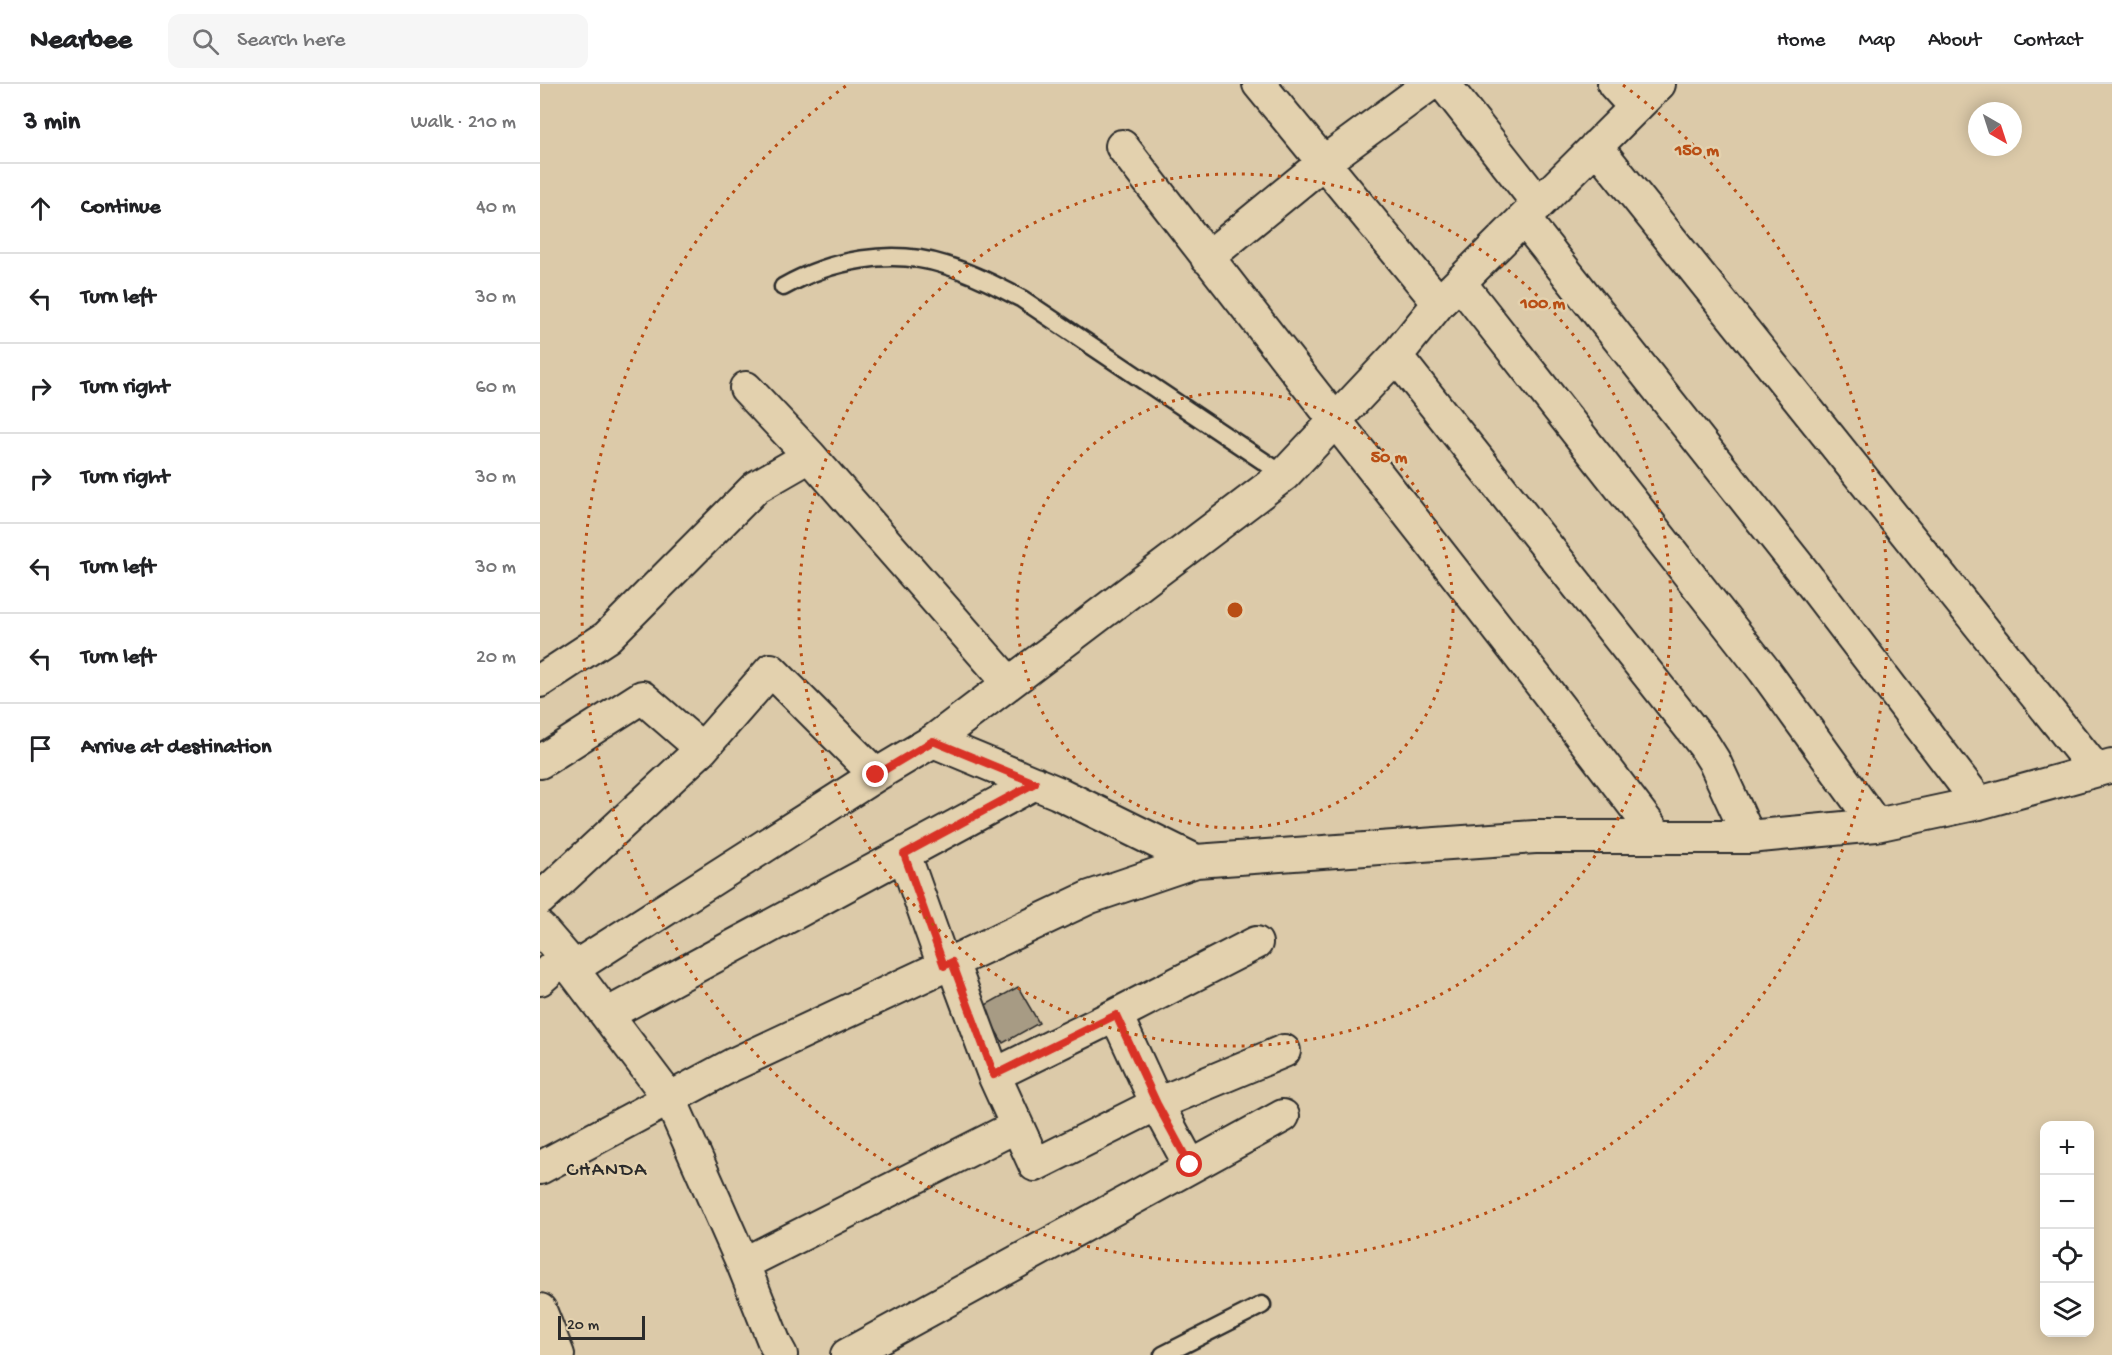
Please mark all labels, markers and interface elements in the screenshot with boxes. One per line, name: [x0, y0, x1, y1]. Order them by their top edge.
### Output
search box: [168, 14, 588, 68]
text: Nearbee: [30, 25, 132, 58]
icon: search: [189, 25, 222, 58]
text: Search here: [237, 28, 345, 54]
text: Home: [1777, 29, 1825, 54]
text: Map: [1858, 29, 1895, 54]
text: About: [1928, 29, 1981, 54]
text: Contact: [2014, 29, 2082, 54]
north arrow: [1968, 102, 2022, 156]
text: 3 min: [24, 108, 80, 139]
text: Walk · 210 m: [411, 112, 516, 135]
text: 150 m: [1674, 141, 1719, 162]
icon: ahead: [24, 192, 57, 225]
text: Continue: [81, 195, 161, 221]
text: 40 m: [476, 197, 516, 220]
icon: left: [24, 282, 57, 315]
text: Turn left: [81, 285, 155, 311]
text: 30 m: [475, 287, 516, 310]
text: 100 m: [1520, 294, 1566, 315]
icon: right: [24, 372, 57, 405]
text: Turn right: [81, 375, 169, 401]
text: 60 m: [476, 377, 516, 400]
text: 50 m: [1371, 448, 1408, 469]
icon: right: [24, 462, 57, 495]
text: Turn right: [81, 465, 169, 491]
text: 30 m: [475, 467, 516, 490]
icon: left: [24, 552, 57, 585]
text: Turn left: [81, 555, 155, 581]
text: 30 m: [475, 557, 516, 580]
centre of rings: [1225, 600, 1245, 620]
icon: left: [24, 642, 57, 675]
text: Turn left: [81, 645, 155, 671]
text: 20 m: [476, 647, 516, 670]
icon: arrive: [24, 732, 57, 765]
text: Arrive at destination: [81, 735, 271, 761]
route end: [862, 761, 888, 787]
map controls: [2040, 1121, 2094, 1337]
button: +: [2040, 1121, 2094, 1175]
route start: [1176, 1151, 1202, 1177]
district label: CHANDA: [567, 1160, 647, 1183]
button: −: [2040, 1175, 2094, 1229]
button: locate: [2040, 1229, 2094, 1283]
button: layers: [2040, 1283, 2094, 1337]
scale bar: [558, 1313, 645, 1340]
text: 20 m: [567, 1317, 599, 1336]

